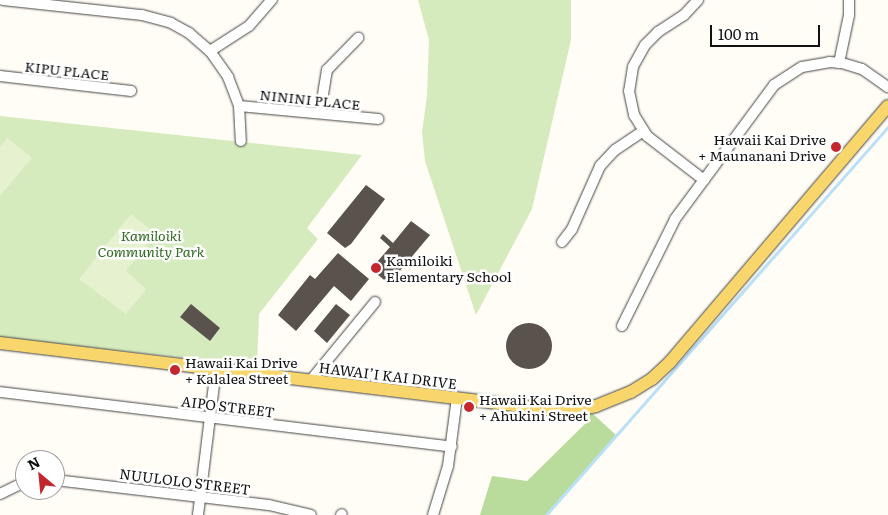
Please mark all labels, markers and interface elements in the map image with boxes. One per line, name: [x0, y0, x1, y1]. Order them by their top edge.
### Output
scale bar: [713, 15, 823, 47]
text: 100 m: [718, 22, 759, 45]
street label: KIPU PLACE: [24, 57, 110, 83]
street label: NININI PLACE: [259, 85, 361, 113]
place label: Hawaii Kai Drive + Maunanani Drive: [698, 131, 826, 164]
marker: Hawaii Kai Drive + Maunanani Drive: [830, 141, 842, 153]
park label: Kamiloiki Community Park: [98, 227, 204, 260]
place label: Kamiloiki Elementary School: [386, 252, 512, 284]
marker: Kamiloiki Elementary School: [370, 262, 382, 274]
place label: Hawaii Kai Drive + Kalalea Street: [185, 354, 297, 387]
street label: HAWAI’I KAI DRIVE: [318, 358, 458, 392]
marker: Hawaii Kai Drive + Kalalea Street: [169, 364, 181, 376]
place label: Hawaii Kai Drive + Ahukini Street: [479, 391, 591, 424]
street label: AIPO STREET: [180, 392, 276, 420]
marker: Hawaii Kai Drive + Ahukini Street: [463, 401, 475, 413]
north arrow: [15, 450, 65, 500]
text: N: [24, 451, 43, 474]
street label: NUULOLO STREET: [118, 465, 252, 497]

